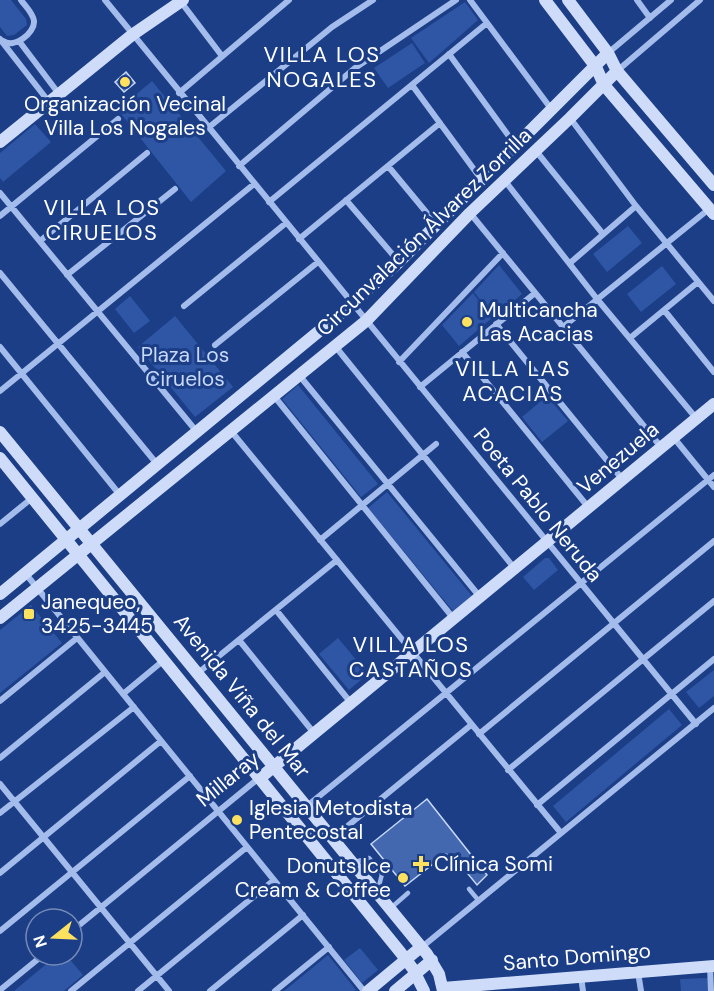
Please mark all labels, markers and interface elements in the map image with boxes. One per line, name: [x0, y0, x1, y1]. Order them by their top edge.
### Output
district label: VILLA LOS NOGALES: [264, 40, 380, 94]
marker: Organización Vecinal Villa Los Nogales: [118, 75, 132, 89]
place label: Organización Vecinal Villa Los Nogales: [24, 90, 226, 142]
street label: Circunvalación Álvarez Zorrilla: [310, 122, 538, 342]
district label: VILLA LOS CIRUELOS: [44, 193, 160, 247]
place label: Multicancha Las Acacias: [479, 296, 598, 348]
marker: Multicancha Las Acacias: [460, 315, 474, 329]
park label: Plaza Los Ciruelos: [141, 341, 229, 393]
district label: VILLA LAS ACACIAS: [455, 354, 571, 408]
street label: Venezuela: [571, 416, 665, 500]
street label: Poeta Pablo Neruda: [467, 422, 609, 588]
place label: Janequeo, 3425-3445: [41, 588, 153, 640]
marker: Janequeo, 3425-3445: [22, 607, 36, 621]
street label: Avenida Viña del Mar: [167, 608, 317, 784]
district label: VILLA LOS CASTAÑOS: [349, 630, 473, 684]
street label: Millaray: [190, 745, 266, 813]
place label: Iglesia Metodista Pentecostal: [249, 794, 412, 846]
marker: Iglesia Metodista Pentecostal: [230, 813, 244, 827]
place label: Clínica Somi: [434, 850, 553, 878]
place label: Donuts Ice Cream & Coffee: [235, 852, 391, 904]
marker: Clínica Somi: [412, 855, 430, 873]
marker: Donuts Ice Cream & Coffee: [396, 871, 410, 885]
north arrow: [24, 907, 84, 967]
text: N: [28, 933, 52, 950]
street label: Santo Domingo: [502, 937, 652, 977]

